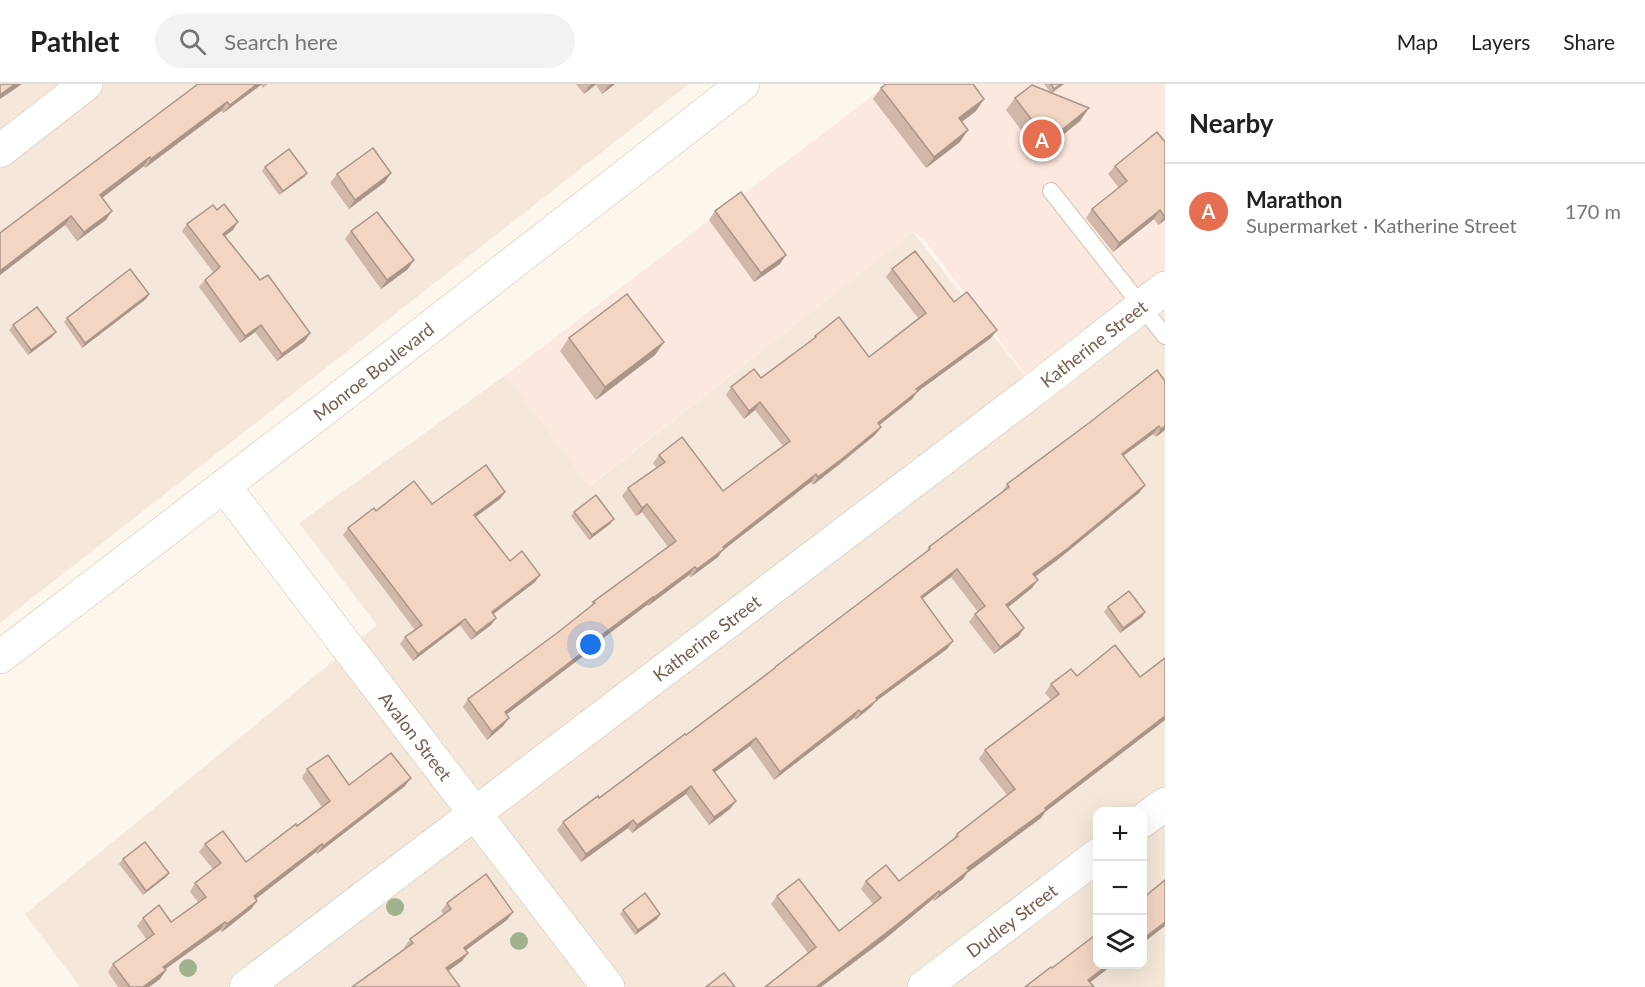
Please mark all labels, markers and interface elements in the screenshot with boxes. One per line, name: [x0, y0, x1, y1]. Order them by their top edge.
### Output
search box: [155, 14, 575, 68]
text: Pathlet: [30, 24, 119, 58]
icon: search: [176, 25, 209, 58]
text: Search here: [224, 28, 338, 55]
text: Map: [1397, 29, 1438, 54]
text: Layers: [1471, 29, 1530, 54]
text: Share: [1563, 29, 1615, 54]
text: Nearby: [1189, 107, 1274, 139]
pin: A: [1022, 116, 1062, 162]
text: Marathon: [1246, 186, 1342, 213]
text: A: [1202, 199, 1215, 223]
text: 170 m: [1565, 199, 1621, 223]
text: Supermarket · Katherine Street: [1246, 213, 1517, 237]
street label: Katherine Street: [1036, 295, 1152, 392]
street label: Monroe Boulevard: [308, 318, 438, 425]
street label: Katherine Street: [649, 590, 765, 686]
your location: [576, 630, 605, 659]
street label: Avalon Street: [375, 687, 457, 785]
map controls: [1093, 807, 1147, 969]
button: +: [1093, 807, 1147, 861]
button: −: [1093, 861, 1147, 915]
street label: Dudley Street: [962, 879, 1062, 962]
button: layers: [1093, 915, 1147, 969]

